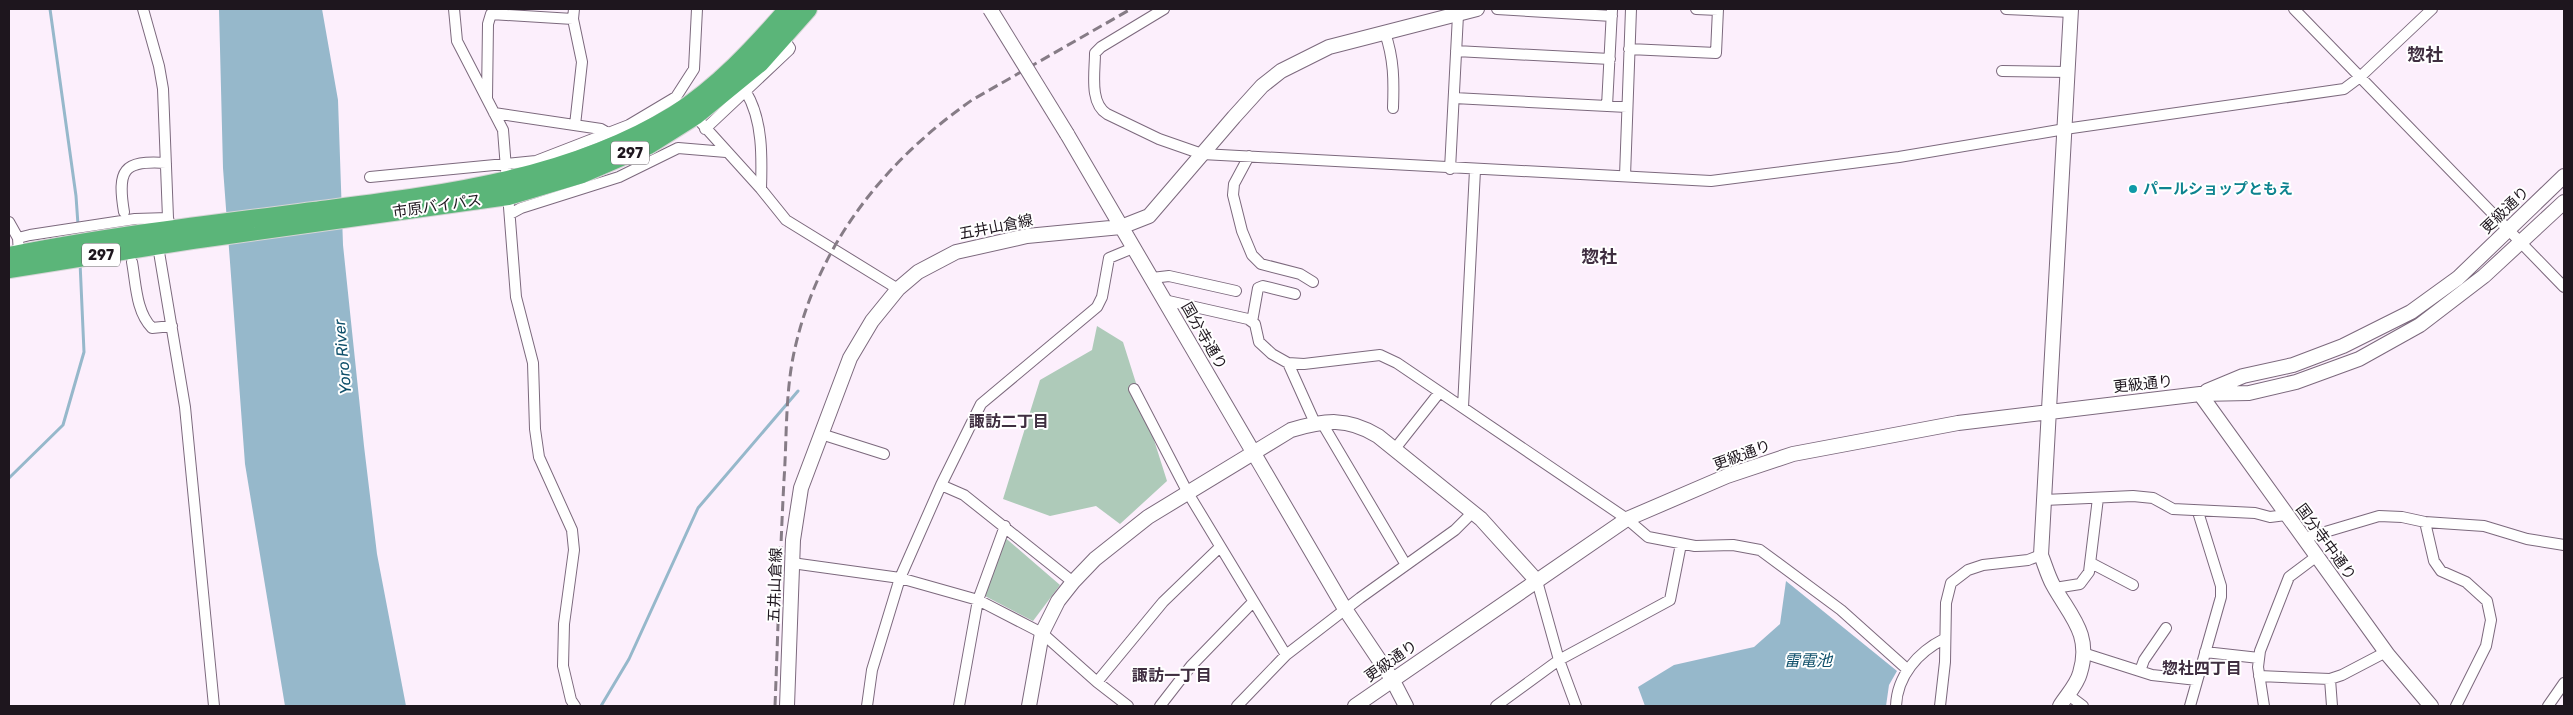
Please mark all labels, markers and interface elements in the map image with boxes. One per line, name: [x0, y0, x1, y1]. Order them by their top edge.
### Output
district label: 惣社: [2407, 44, 2443, 66]
road number: 297: [611, 142, 649, 164]
place label: パールショップともえ: [2143, 180, 2293, 198]
marker: パールショップともえ: [2127, 183, 2139, 195]
street label: 更級通り: [2477, 183, 2533, 237]
street label: 市原バイパス: [391, 191, 483, 221]
street label: 五井山倉線: [957, 211, 1035, 243]
road number: 297: [82, 244, 120, 266]
district label: 惣社: [1581, 246, 1617, 268]
street label: 国分寺通り: [1177, 299, 1231, 373]
water label: Yoro River: [330, 318, 355, 395]
street label: 更級通り: [2112, 372, 2174, 396]
district label: 諏訪二丁目: [969, 412, 1049, 431]
street label: 更級通り: [1711, 436, 1773, 474]
street label: 国分寺中通り: [2292, 500, 2360, 584]
street label: 五井山倉線: [765, 547, 785, 623]
street label: 更級通り: [1361, 636, 1421, 686]
water label: 雷電池: [1784, 651, 1834, 670]
district label: 惣社四丁目: [2162, 659, 2242, 678]
district label: 諏訪一丁目: [1132, 666, 1212, 685]

